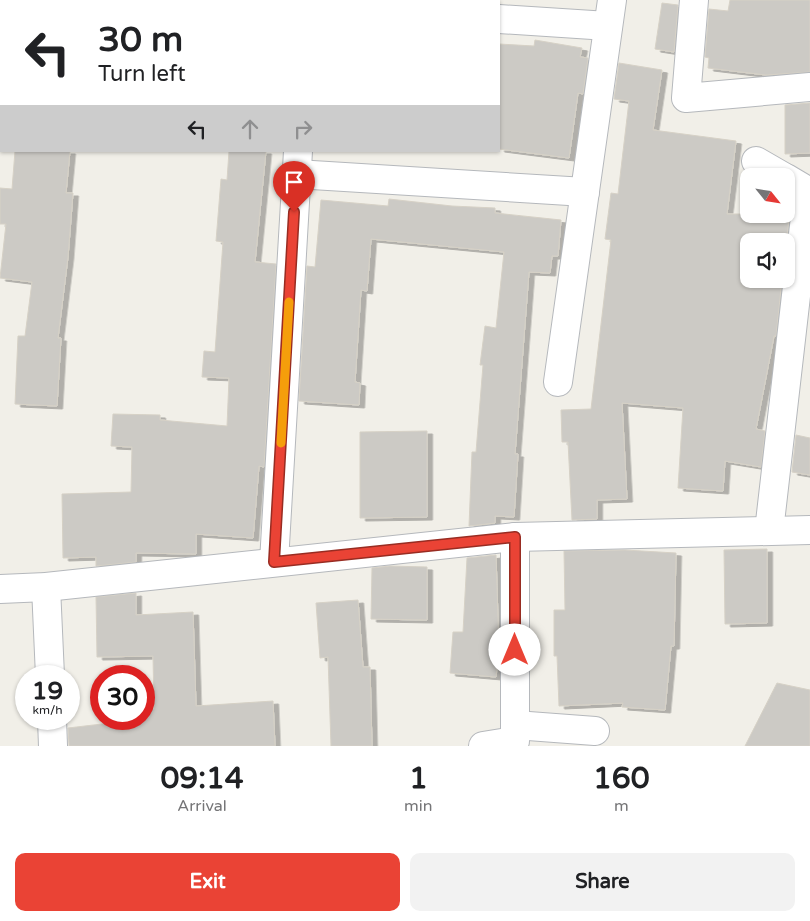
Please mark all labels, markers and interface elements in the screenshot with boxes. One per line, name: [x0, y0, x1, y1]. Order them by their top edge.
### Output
text: 30 m: [98, 19, 183, 61]
icon: left: [15, 20, 80, 85]
text: Turn left: [98, 61, 186, 87]
icon: left: [183, 115, 211, 143]
icon: ahead: [236, 115, 264, 143]
icon: right: [289, 115, 317, 143]
pin: [273, 161, 315, 212]
icon: arrive: [280, 168, 308, 196]
north arrow: [740, 168, 795, 222]
map controls: [740, 168, 795, 288]
button: sound: [740, 233, 795, 288]
position arrow: [488, 623, 540, 675]
speed limit sign: 30: [90, 665, 155, 730]
text: 19: [32, 676, 63, 706]
text: km/h: [32, 703, 63, 717]
text: 09:14: [160, 760, 244, 797]
text: 1: [409, 760, 428, 797]
text: 160: [593, 760, 650, 797]
text: Arrival: [177, 796, 227, 816]
text: min: [404, 796, 433, 816]
text: m: [614, 796, 629, 816]
button: Exit: [15, 853, 400, 911]
button: Share: [410, 853, 795, 911]

